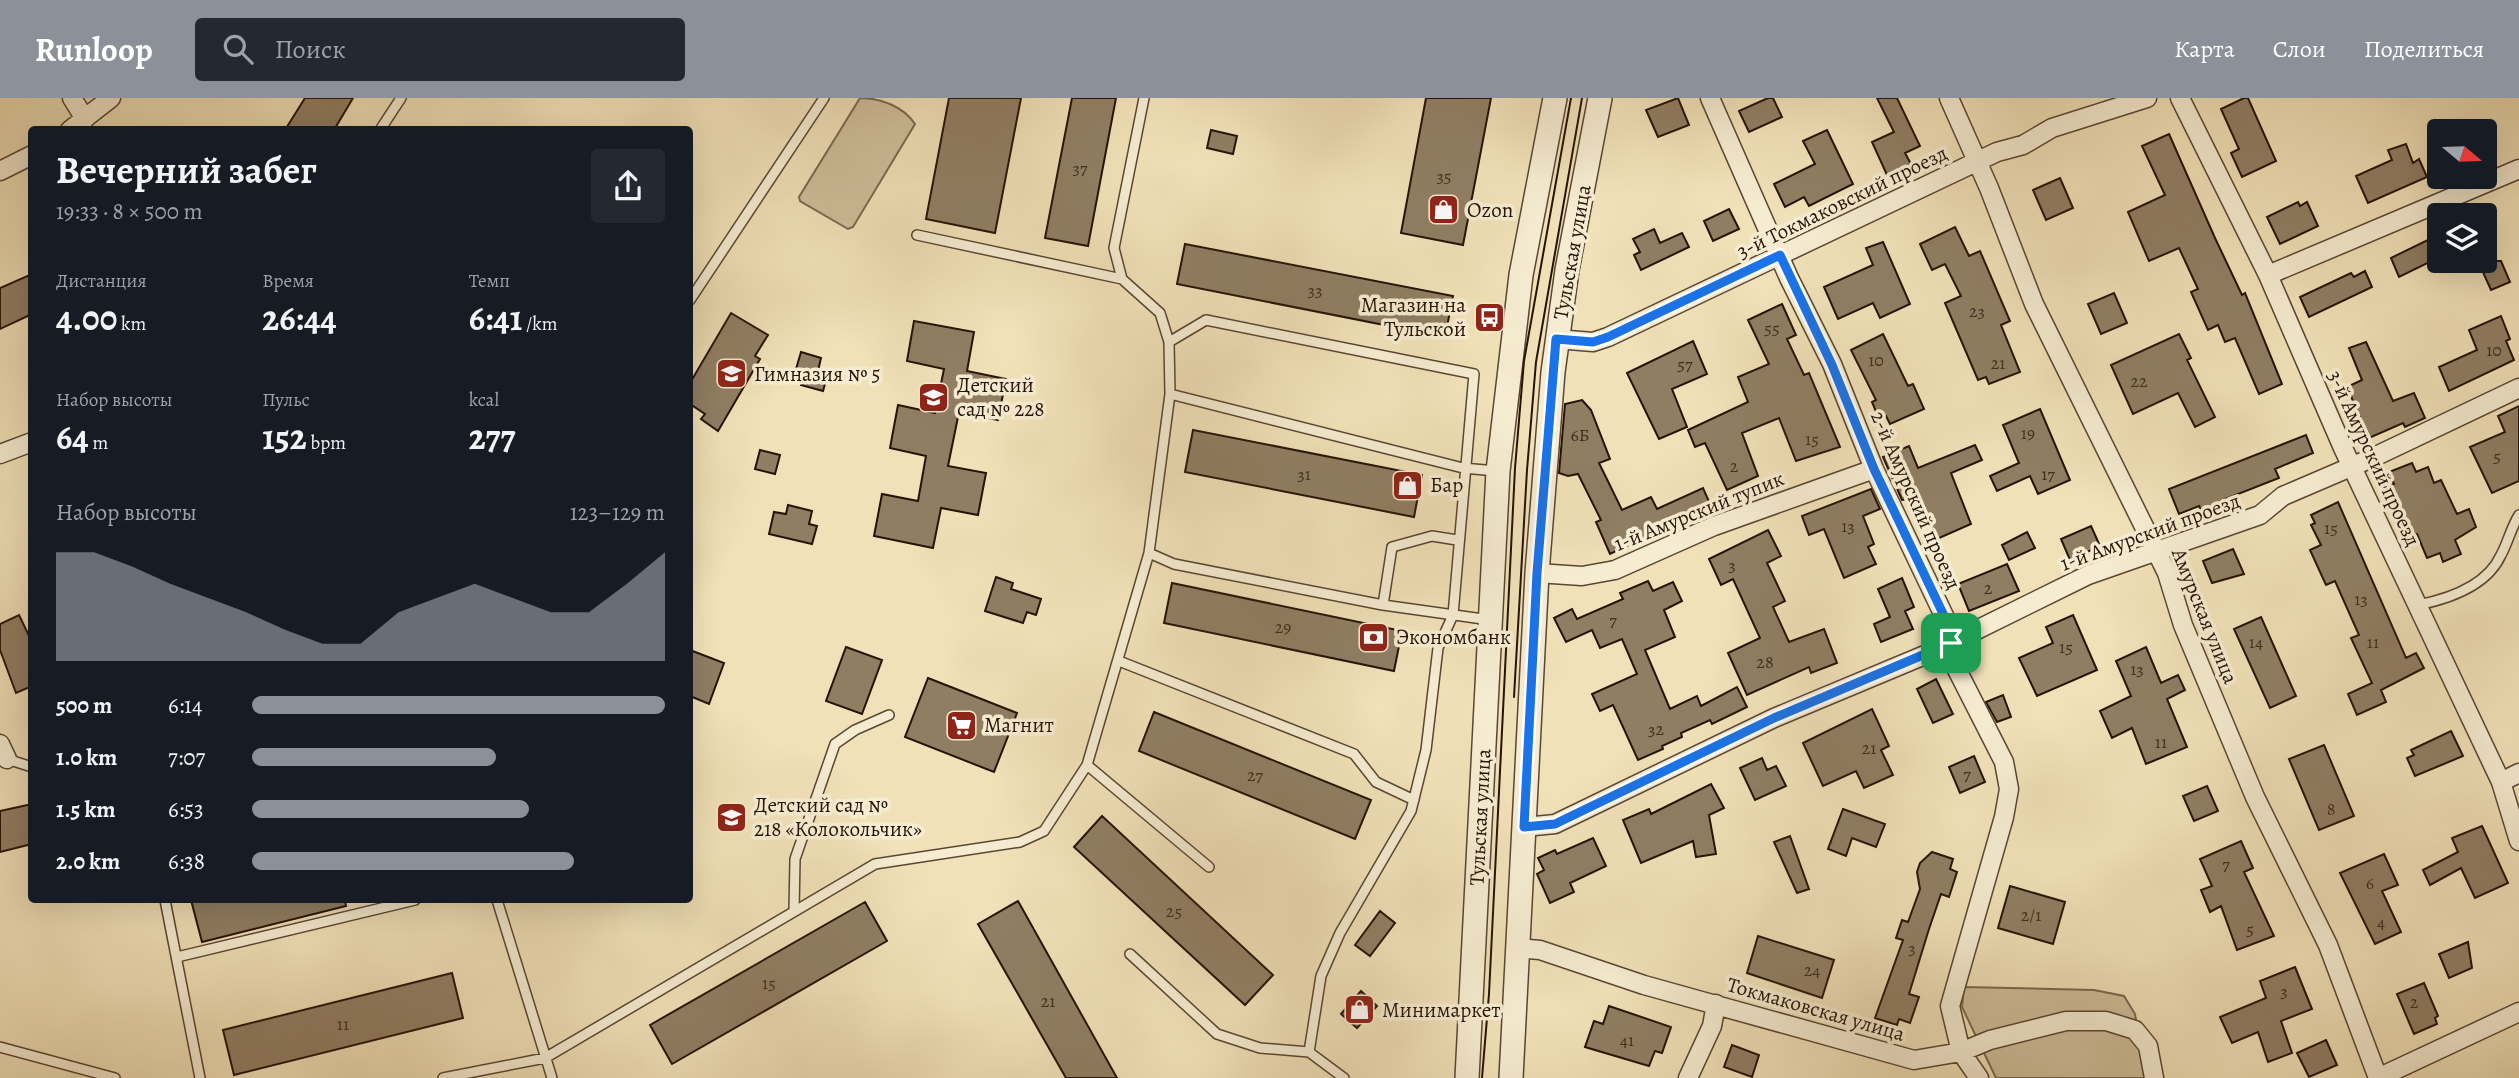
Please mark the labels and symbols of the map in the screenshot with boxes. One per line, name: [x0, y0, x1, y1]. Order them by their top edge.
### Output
north arrow: [2427, 119, 2497, 189]
street label: 3-й Токмаковский проезд: [1732, 139, 1952, 265]
house number: 37: [1072, 156, 1088, 180]
house number: 35: [1436, 164, 1452, 188]
street label: Тульская улица: [1546, 182, 1598, 322]
shop icon: Ozon: [1427, 193, 1461, 227]
place label: Ozon: [1467, 196, 1513, 224]
house number: 33: [1308, 278, 1322, 302]
place label: Магазин на Тульской: [1361, 291, 1466, 343]
house number: 23: [1969, 299, 1985, 323]
bus stop icon: Магазин на Тульской: [1472, 300, 1506, 334]
house number: 55: [1764, 316, 1780, 340]
house number: 10: [2486, 338, 2502, 362]
house number: 10: [1868, 348, 1884, 372]
house number: 21: [1991, 351, 2005, 375]
house number: 57: [1677, 352, 1693, 376]
school or university icon: Гимназия № 5: [714, 357, 748, 391]
place label: Гимназия № 5: [754, 360, 881, 388]
street label: 3-й Амурский проезд: [2321, 366, 2427, 550]
house number: 22: [2130, 369, 2148, 393]
place label: Детский сад № 228: [957, 371, 1044, 423]
school or university icon: Детский сад № 228: [917, 380, 951, 414]
street label: 2-й Амурский проезд: [1864, 407, 1968, 593]
house number: 19: [2021, 421, 2035, 445]
house number: 6Б: [1570, 423, 1590, 447]
house number: 15: [1805, 427, 1819, 451]
house number: 5: [2493, 444, 2501, 468]
house number: 2: [1730, 454, 1739, 478]
house number: 31: [1297, 462, 1311, 486]
house number: 17: [2041, 462, 2055, 486]
street label: 1-й Амурский тупик: [1610, 464, 1788, 558]
shop icon: Бар: [1390, 468, 1424, 502]
place label: Бар: [1430, 471, 1463, 499]
street label: 1-й Амурский проезд: [2056, 486, 2244, 578]
house number: 13: [1841, 514, 1855, 538]
house number: 15: [2324, 516, 2338, 540]
street label: Амурская улица: [2165, 543, 2245, 688]
house number: 3: [1728, 553, 1736, 577]
house number: 2: [1984, 576, 1993, 600]
house number: 13: [2354, 587, 2368, 611]
house number: 7: [1609, 608, 1617, 632]
pin: [1921, 613, 1981, 673]
house number: 29: [1275, 615, 1291, 639]
bank icon: Экономбанк: [1356, 620, 1390, 654]
place label: Экономбанк: [1396, 623, 1511, 651]
house number: 14: [2249, 630, 2263, 654]
house number: 11: [2367, 630, 2379, 654]
house number: 15: [2059, 635, 2073, 659]
house number: 28: [1756, 650, 1774, 674]
house number: 13: [2130, 657, 2144, 681]
supermarket icon: Магнит: [944, 708, 978, 742]
place label: Магнит: [984, 711, 1054, 739]
house number: 32: [1648, 717, 1664, 741]
house number: 11: [2155, 730, 2167, 754]
house number: 21: [1862, 736, 1876, 760]
street label: Тульская улица: [1462, 748, 1498, 886]
house number: 7: [1963, 762, 1971, 786]
house number: 27: [1247, 763, 1263, 787]
place label: Детский сад № 218 «Колокольчик»: [754, 791, 922, 843]
house number: 8: [2327, 797, 2335, 821]
school or university icon: Детский сад № 218 «Колокольчик»: [714, 800, 748, 834]
house number: 7: [2222, 852, 2230, 876]
house number: 6: [2366, 871, 2374, 895]
house number: 25: [1166, 899, 1182, 923]
house number: 2/1: [2021, 903, 2041, 927]
house number: 4: [2377, 910, 2385, 934]
house number: 5: [2246, 917, 2254, 941]
house number: 3: [1908, 936, 1916, 960]
house number: 24: [1804, 958, 1820, 982]
street label: Токмаковская улица: [1724, 970, 1908, 1048]
house number: 15: [762, 971, 776, 995]
house number: 3: [2280, 979, 2288, 1003]
house number: 21: [1041, 989, 1055, 1013]
house number: 2: [2410, 990, 2419, 1014]
shop icon: Минимаркет: [1342, 993, 1376, 1027]
place label: Минимаркет: [1382, 996, 1501, 1024]
house number: 11: [337, 1012, 349, 1036]
house number: 41: [1620, 1028, 1634, 1052]

